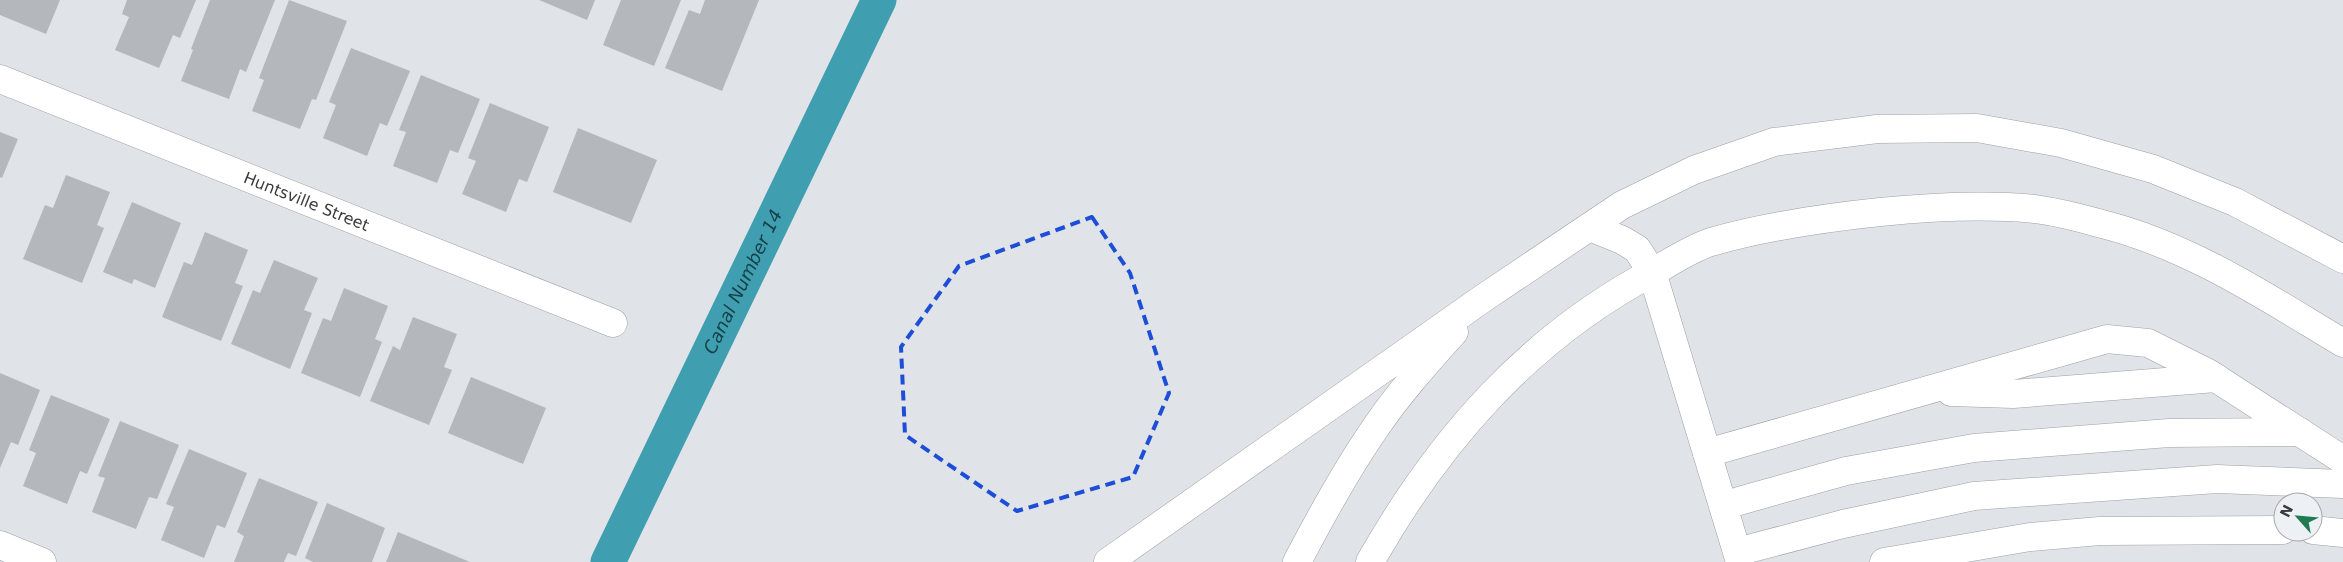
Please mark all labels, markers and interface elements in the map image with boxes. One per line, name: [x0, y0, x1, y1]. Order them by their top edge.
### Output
street label: Huntsville Street: [241, 168, 372, 235]
water label: Canal Number 14: [699, 206, 786, 357]
north arrow: [2273, 492, 2323, 542]
text: N: [2277, 502, 2296, 520]

